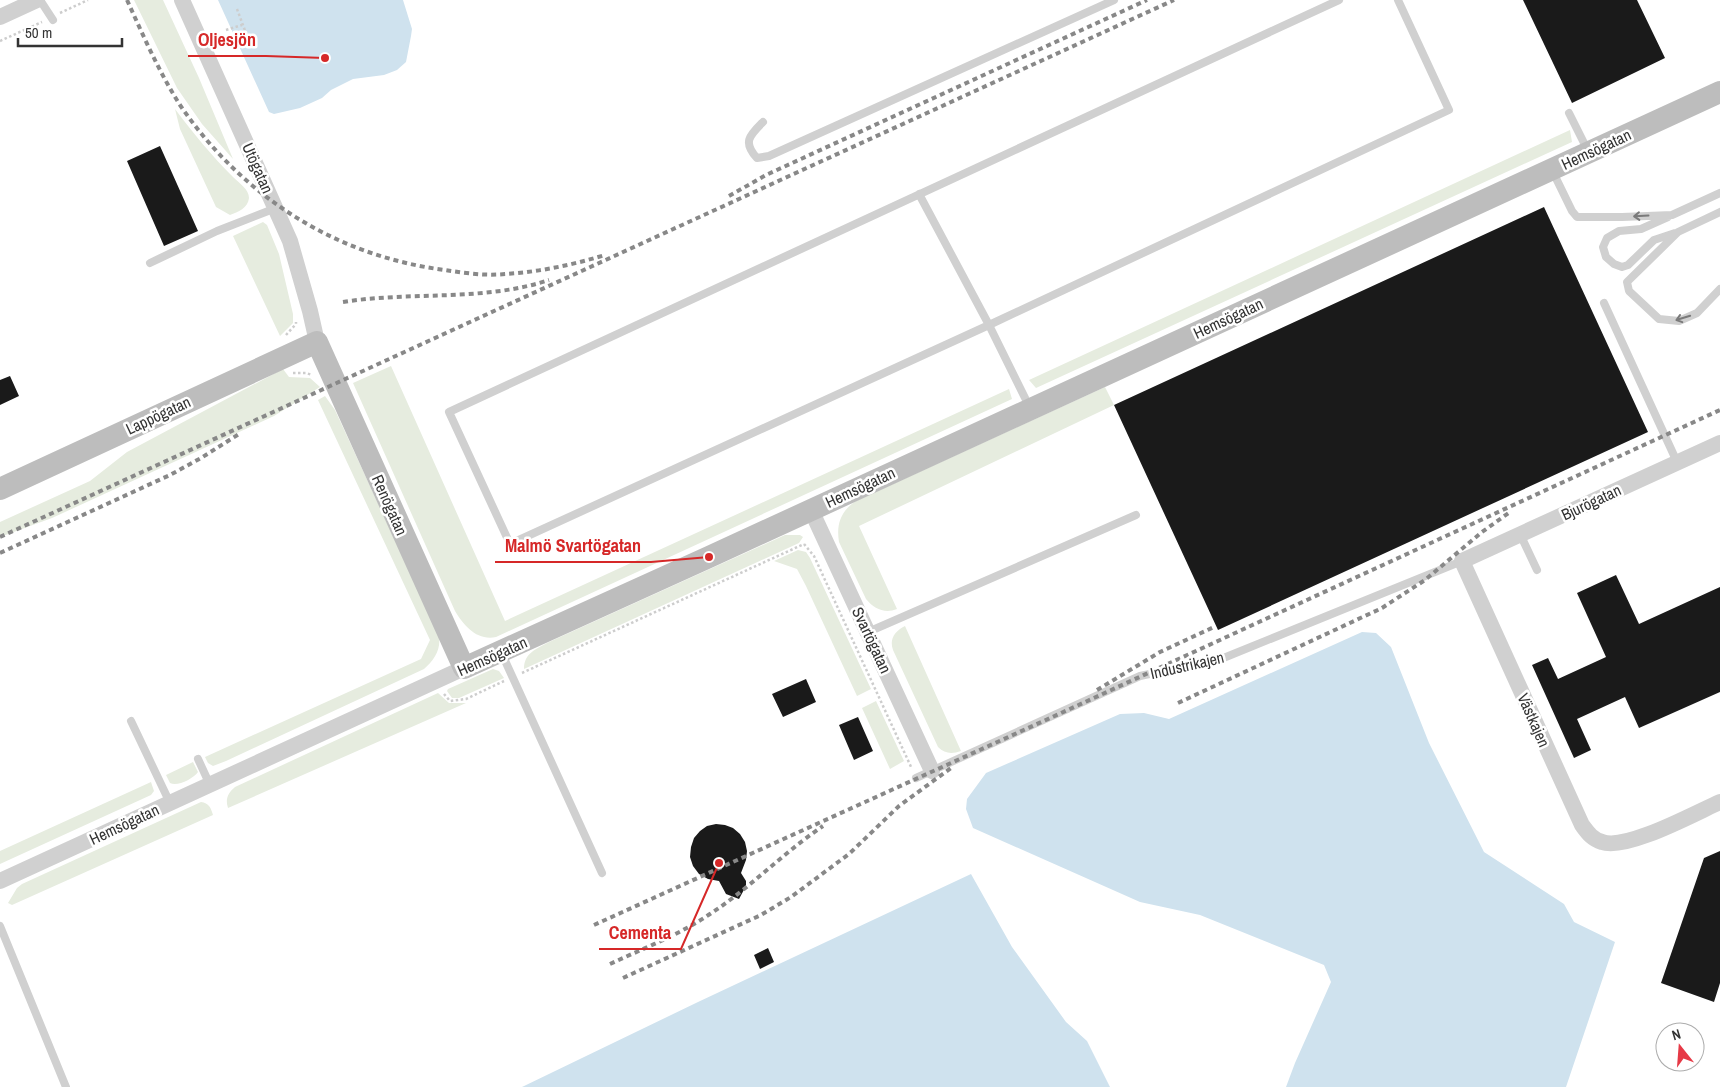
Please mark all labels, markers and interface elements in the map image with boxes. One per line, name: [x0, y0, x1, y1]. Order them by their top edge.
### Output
scale bar: [18, 15, 121, 47]
text: 50 m: [25, 22, 52, 43]
callout: Oljesjön: [188, 23, 266, 56]
text: Oljesjön: [198, 27, 256, 52]
street label: Hemsögatan: [1558, 123, 1634, 175]
street label: Utögatan: [237, 139, 279, 197]
one-way arrow: [1633, 212, 1649, 221]
street label: Hemsögatan: [1190, 292, 1266, 344]
one-way arrow: [1675, 314, 1691, 324]
street label: Lappögatan: [122, 390, 194, 440]
street label: Hemsögatan: [822, 461, 898, 513]
street label: Renögatan: [367, 471, 413, 539]
street label: Bjurögatan: [1558, 479, 1624, 525]
callout: Malmö Svartögatan: [495, 529, 651, 562]
text: Malmö Svartögatan: [505, 533, 641, 558]
street label: Svartögatan: [847, 603, 897, 677]
street label: Hemsögatan: [454, 631, 530, 681]
street label: Industrikajen: [1148, 646, 1226, 684]
street label: Västkajen: [1512, 690, 1556, 750]
street label: Hemsögatan: [86, 798, 162, 850]
callout: Cementa: [599, 916, 681, 949]
text: Cementa: [609, 920, 672, 945]
north arrow: [1655, 1022, 1705, 1072]
text: N: [1670, 1025, 1683, 1044]

